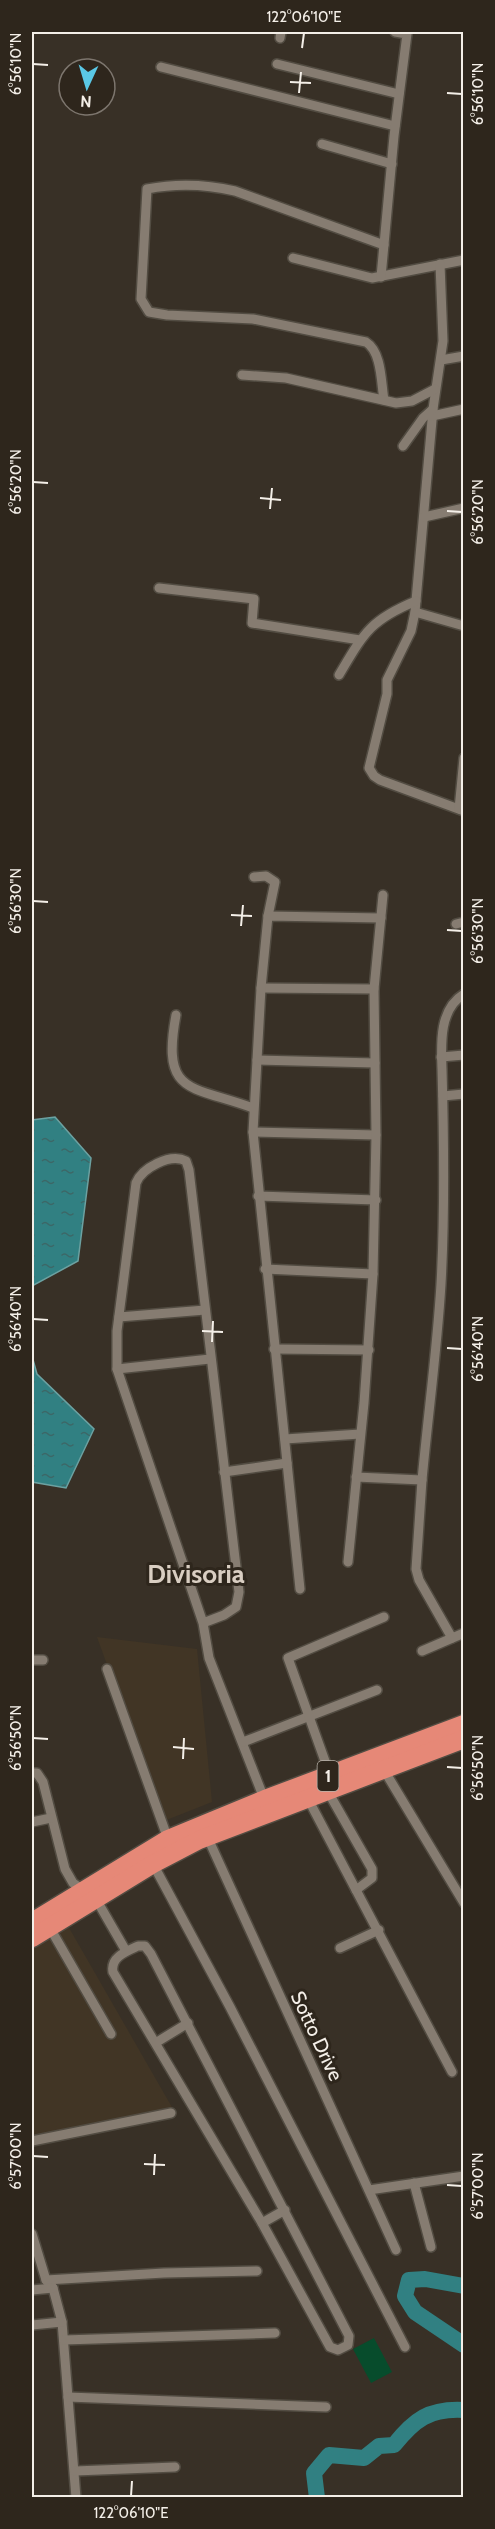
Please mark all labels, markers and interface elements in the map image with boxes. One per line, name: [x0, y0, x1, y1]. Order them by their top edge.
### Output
text: 122°06'10"E: [266, 8, 342, 26]
text: 6°56'10"N: [7, 33, 25, 95]
north arrow: [57, 57, 117, 117]
text: 6°56'10"N: [469, 63, 487, 125]
text: N: [80, 92, 92, 111]
text: 6°56'20"N: [7, 449, 25, 515]
text: 6°56'20"N: [469, 479, 487, 545]
text: 6°56'30"N: [7, 868, 25, 934]
text: 6°56'30"N: [469, 898, 487, 964]
text: 6°56'40"N: [7, 1286, 25, 1352]
text: 6°56'40"N: [469, 1316, 487, 1382]
district label: Divisoria: [147, 1558, 245, 1590]
text: 6°56'50"N: [7, 1705, 25, 1771]
text: 6°56'50"N: [469, 1735, 487, 1801]
road number: 1: [318, 1761, 338, 1791]
street label: Sotto Drive: [286, 1987, 348, 2085]
text: 6°57'00"N: [7, 2122, 25, 2190]
text: 6°57'00"N: [469, 2152, 487, 2220]
text: 122°06'10"E: [93, 2504, 169, 2522]

